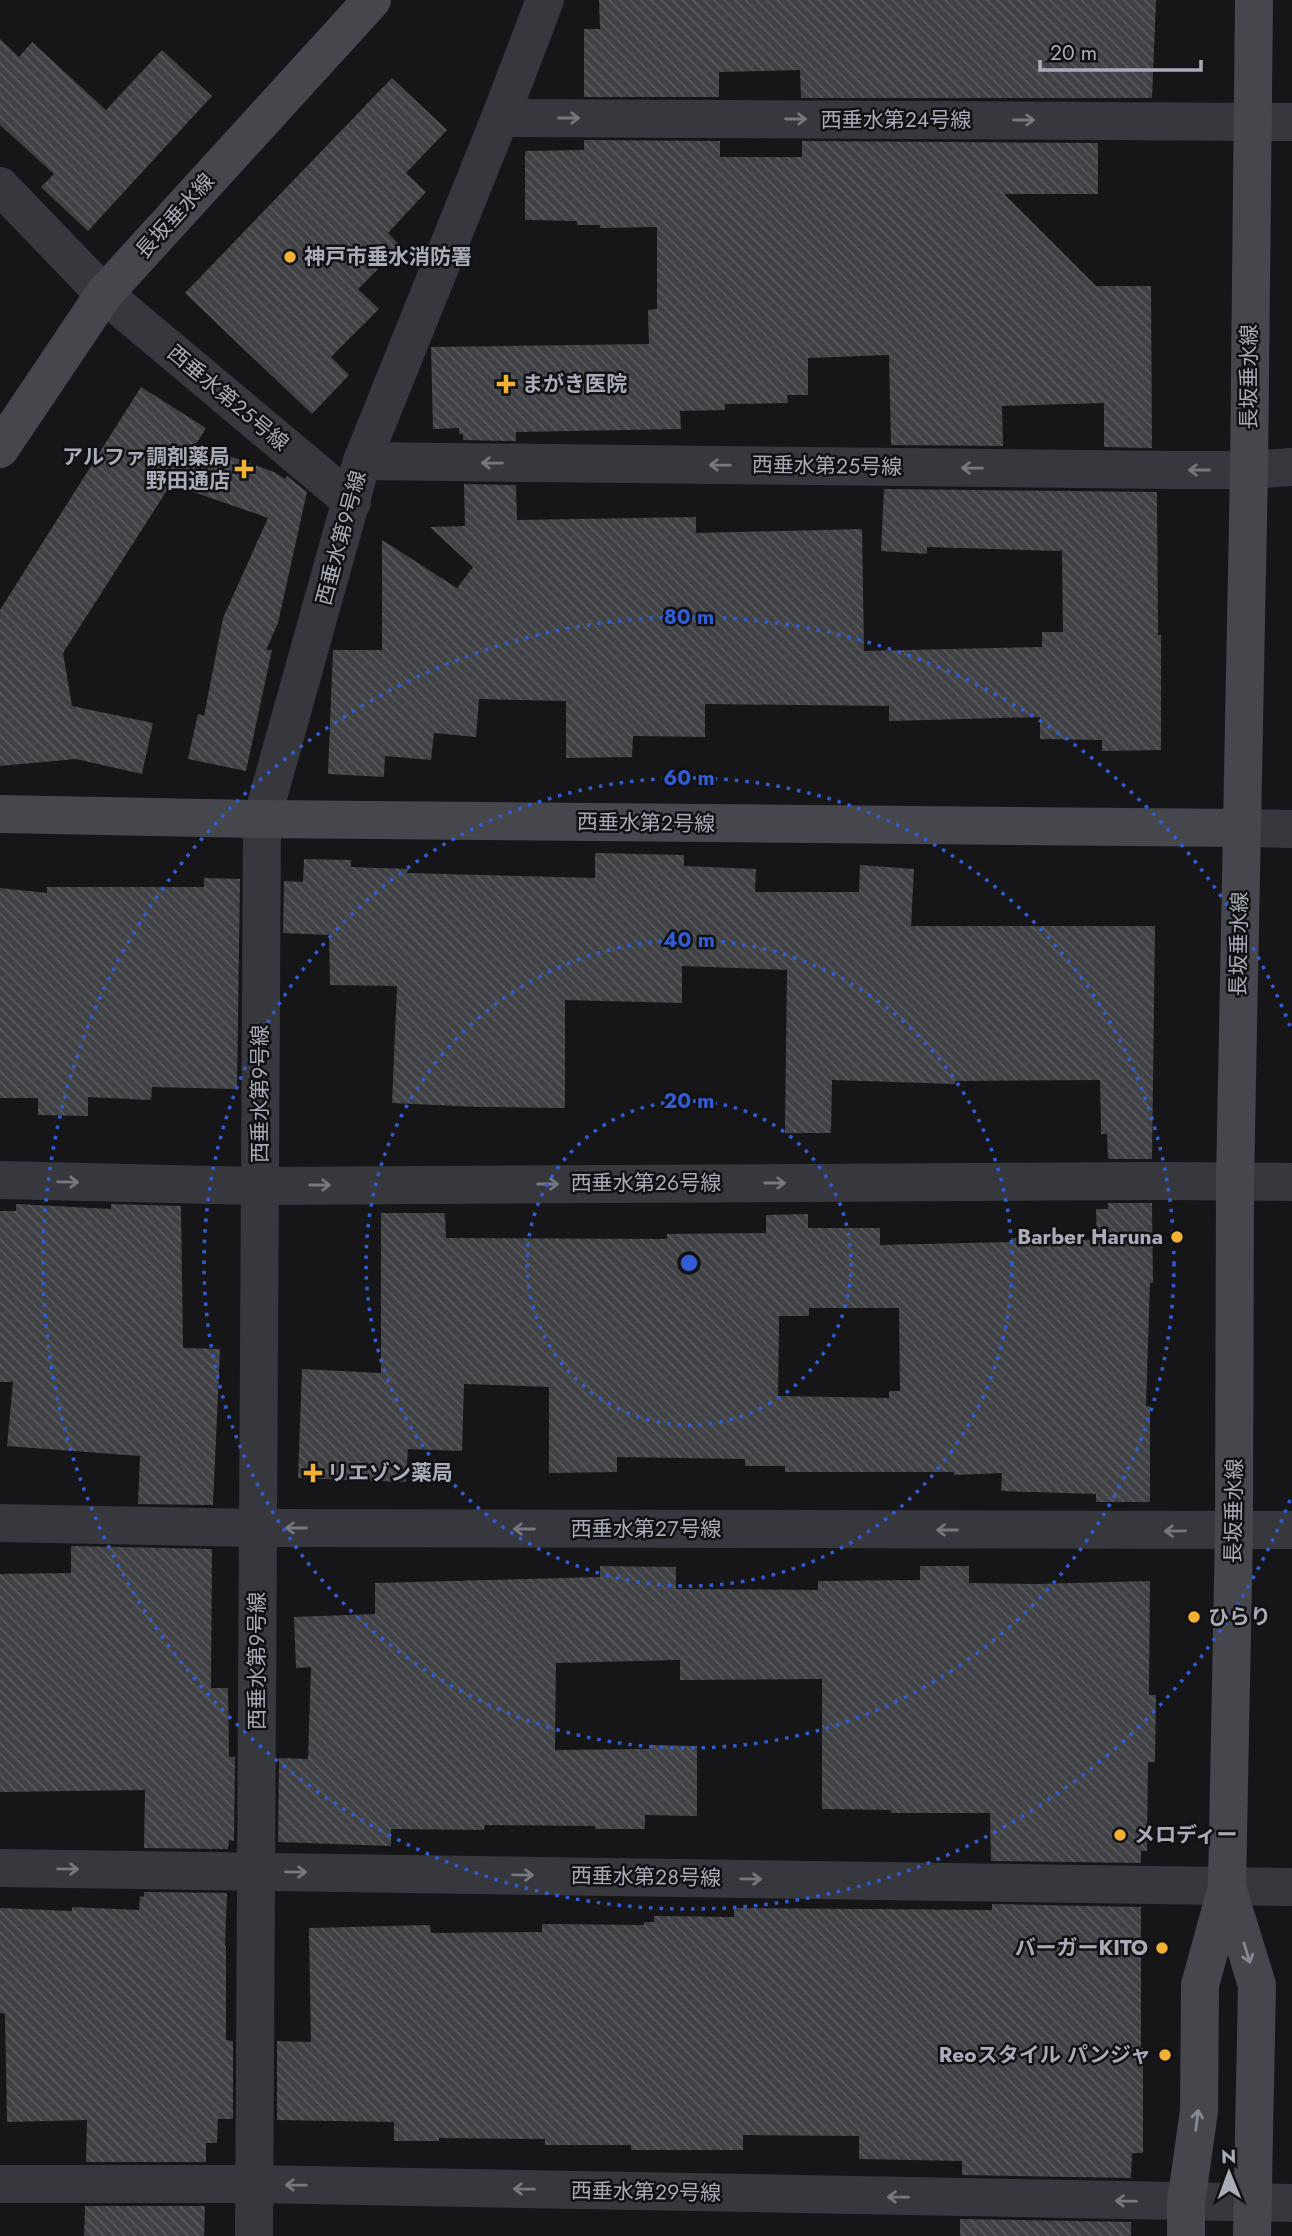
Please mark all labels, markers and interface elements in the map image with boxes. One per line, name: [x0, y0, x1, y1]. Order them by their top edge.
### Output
scale bar: [1040, 28, 1201, 72]
text: 20 m: [1050, 38, 1097, 68]
street label: 西垂水第２４号線: [821, 105, 971, 135]
one-way arrow: [557, 111, 580, 125]
one-way arrow: [784, 112, 807, 126]
one-way arrow: [1012, 113, 1035, 127]
street label: 長坂垂水線: [129, 167, 221, 265]
place label: 神戸市垂水消防署: [304, 242, 472, 272]
marker: 神戸市垂水消防署: [282, 249, 298, 265]
street label: 長坂垂水線: [1234, 325, 1264, 430]
street label: 西垂水第２５号線: [161, 338, 295, 458]
place label: まがき医院: [522, 369, 627, 399]
marker: まがき医院: [496, 374, 516, 394]
place label: アルファ調剤薬局 野田通店: [62, 442, 230, 496]
street label: 西垂水第２５号線: [752, 450, 902, 482]
one-way arrow: [481, 456, 504, 470]
one-way arrow: [709, 458, 732, 472]
marker: アルファ調剤薬局 野田通店: [236, 461, 252, 477]
one-way arrow: [961, 461, 984, 475]
one-way arrow: [1188, 463, 1211, 477]
street label: 西垂水第９号線: [309, 467, 373, 609]
text: 80 m: [664, 602, 714, 632]
text: 60 m: [663, 763, 715, 793]
street label: 西垂水第２号線: [577, 807, 715, 839]
street label: 長坂垂水線: [1223, 891, 1255, 997]
text: 40 m: [663, 925, 715, 955]
street label: 西垂水第９号線: [245, 1025, 275, 1163]
text: 20 m: [663, 1086, 715, 1116]
street label: 西垂水第２６号線: [571, 1168, 721, 1198]
one-way arrow: [56, 1175, 79, 1188]
one-way arrow: [763, 1176, 786, 1190]
one-way arrow: [536, 1177, 559, 1191]
one-way arrow: [308, 1178, 331, 1192]
place label: Barber Haruna: [1017, 1222, 1163, 1252]
marker: Barber Haruna: [1169, 1229, 1185, 1245]
centre of rings: [677, 1251, 701, 1275]
place label: リエゾン薬局: [327, 1458, 453, 1488]
street label: 長坂垂水線: [1218, 1458, 1250, 1564]
marker: リエゾン薬局: [305, 1465, 321, 1481]
street label: 西垂水第２７号線: [571, 1514, 721, 1544]
one-way arrow: [285, 1521, 308, 1535]
one-way arrow: [513, 1522, 536, 1536]
one-way arrow: [936, 1523, 959, 1537]
one-way arrow: [1164, 1524, 1187, 1537]
street label: 西垂水第９号線: [242, 1592, 272, 1730]
place label: ひらり: [1208, 1602, 1271, 1632]
marker: ひらり: [1186, 1609, 1202, 1625]
place label: メロディー: [1134, 1820, 1238, 1850]
marker: メロディー: [1112, 1827, 1128, 1843]
street label: 西垂水第２８号線: [571, 1861, 721, 1893]
one-way arrow: [56, 1862, 79, 1876]
one-way arrow: [284, 1865, 307, 1879]
one-way arrow: [511, 1869, 534, 1882]
one-way arrow: [739, 1872, 762, 1886]
place label: バーガーKITO: [1015, 1933, 1148, 1963]
marker: バーガーKITO: [1154, 1940, 1170, 1956]
one-way arrow: [1241, 1941, 1254, 1963]
place label: Reoスタイル パンジャ: [939, 2040, 1151, 2070]
marker: Reoスタイル パンジャ: [1157, 2047, 1173, 2063]
one-way arrow: [1191, 2109, 1204, 2131]
north arrow: [1194, 2138, 1264, 2208]
text: N: [1221, 2143, 1236, 2170]
street label: 西垂水第２９号線: [571, 2176, 721, 2208]
one-way arrow: [285, 2178, 308, 2191]
one-way arrow: [513, 2183, 536, 2196]
one-way arrow: [887, 2190, 910, 2204]
one-way arrow: [1115, 2195, 1138, 2208]

